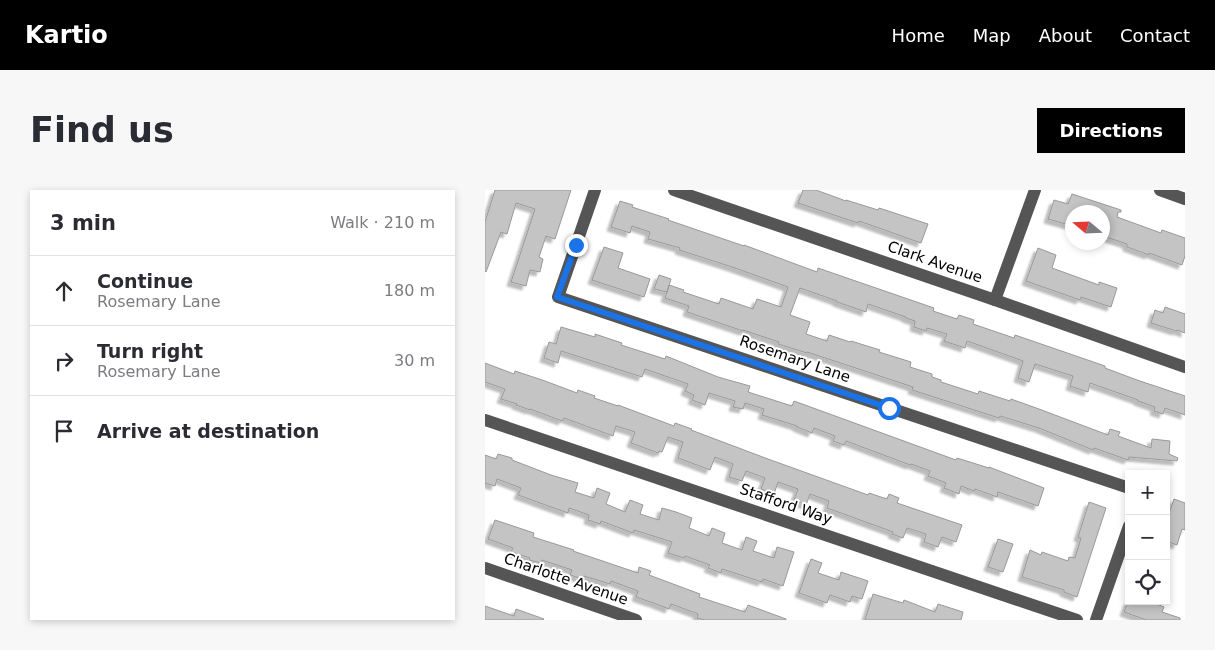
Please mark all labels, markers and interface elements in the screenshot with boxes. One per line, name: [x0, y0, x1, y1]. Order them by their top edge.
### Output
text: Kartio: [25, 21, 108, 49]
text: Home: [892, 25, 945, 46]
text: Map: [973, 25, 1011, 46]
text: About: [1039, 25, 1092, 46]
text: Contact: [1120, 25, 1190, 46]
button: Directions: [1037, 108, 1185, 153]
text: Find us: [30, 110, 174, 150]
north arrow: [1065, 205, 1110, 250]
text: 3 min: [50, 211, 116, 235]
text: Walk · 210 m: [330, 213, 435, 232]
route end: [565, 234, 588, 257]
street label: Clark Avenue: [885, 237, 985, 287]
text: Continue: [97, 270, 193, 292]
icon: ahead: [50, 277, 78, 305]
text: 180 m: [384, 281, 435, 300]
text: Rosemary Lane: [97, 292, 221, 311]
street label: Rosemary Lane: [737, 332, 853, 386]
text: Turn right: [97, 340, 203, 362]
icon: right: [50, 347, 78, 375]
text: 30 m: [394, 351, 435, 370]
text: Rosemary Lane: [97, 362, 221, 381]
route start: [878, 397, 901, 420]
icon: arrive: [50, 417, 78, 445]
text: Arrive at destination: [97, 420, 319, 442]
map controls: [1125, 470, 1170, 605]
button: +: [1125, 470, 1170, 515]
street label: Stafford Way: [738, 480, 835, 528]
button: −: [1125, 515, 1170, 560]
street label: Charlotte Avenue: [502, 549, 630, 609]
button: locate: [1125, 560, 1170, 605]

